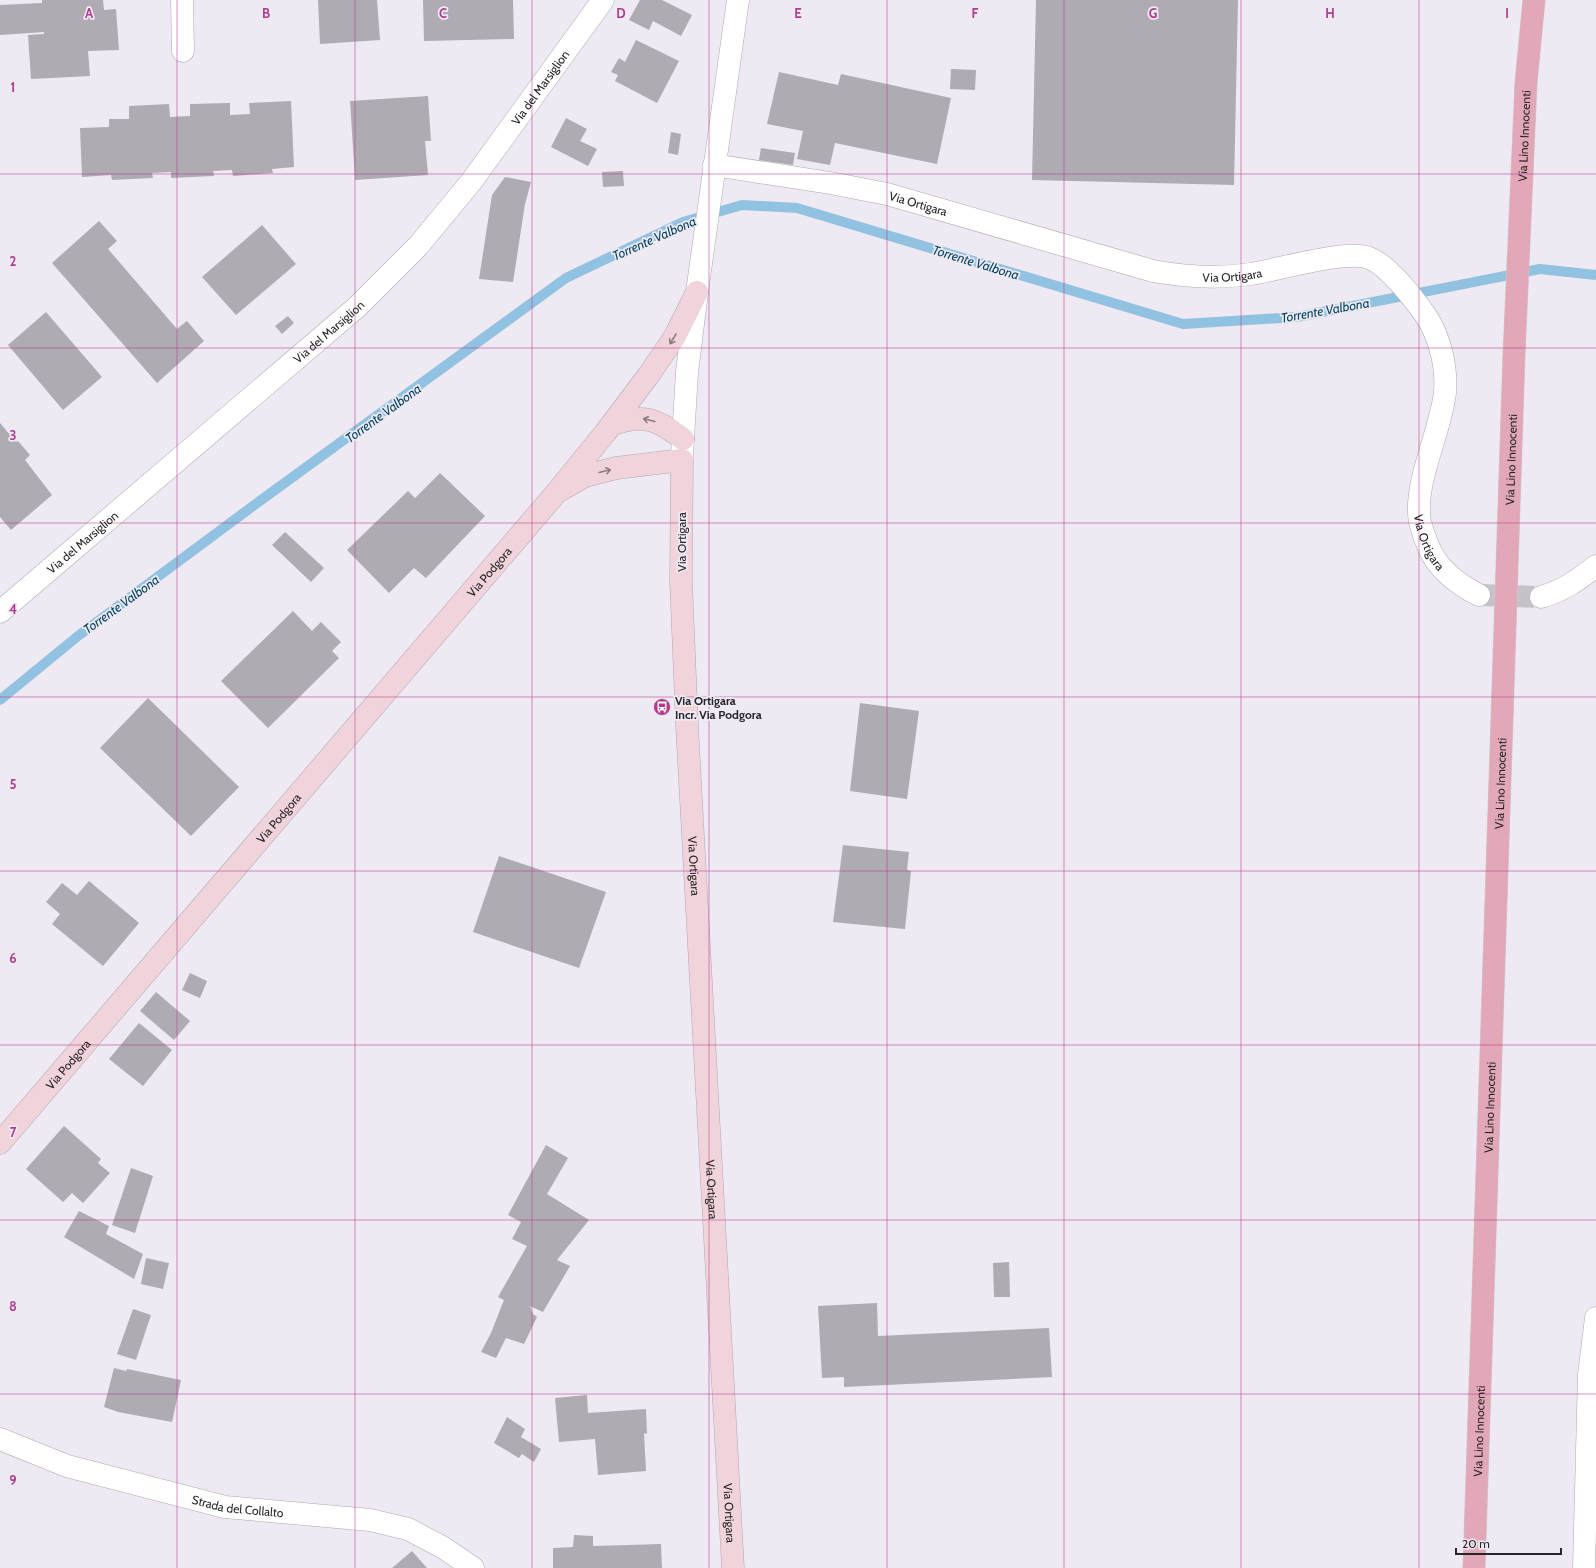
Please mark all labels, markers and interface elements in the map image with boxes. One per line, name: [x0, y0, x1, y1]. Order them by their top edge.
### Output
text: A: [85, 5, 94, 21]
text: B: [262, 5, 270, 21]
text: C: [439, 5, 447, 21]
text: D: [616, 5, 626, 21]
text: E: [794, 5, 802, 21]
text: F: [972, 5, 979, 21]
text: G: [1149, 5, 1158, 21]
text: H: [1325, 5, 1335, 21]
text: I: [1505, 5, 1509, 21]
street label: Via del Marsiglion: [508, 47, 572, 128]
text: 1: [11, 79, 15, 95]
street label: Via Lino Innocenti: [1514, 90, 1533, 182]
street label: Via Ortigara: [888, 188, 949, 219]
water label: Torrente Valbona: [610, 212, 698, 264]
water label: Torrente Valbona: [931, 241, 1021, 283]
text: 2: [10, 253, 17, 269]
street label: Via Ortigara: [1202, 265, 1263, 284]
water label: Torrente Valbona: [1279, 294, 1371, 326]
street label: Via del Marsiglion: [290, 297, 367, 366]
one-way arrow: [669, 333, 677, 345]
water label: Torrente Valbona: [342, 380, 424, 446]
street label: Via Lino Innocenti: [1502, 414, 1520, 505]
one-way arrow: [643, 416, 656, 423]
text: 3: [9, 427, 17, 443]
one-way arrow: [598, 467, 611, 474]
street label: Via del Marsiglion: [44, 507, 121, 576]
street label: Via Ortigara: [674, 512, 689, 572]
street label: Via Ortigara: [1412, 514, 1448, 573]
street label: Via Podgora: [463, 543, 515, 600]
water label: Torrente Valbona: [80, 571, 162, 637]
text: 4: [9, 601, 17, 617]
place label: Via Ortigara Incr. Via Podgora: [675, 693, 762, 722]
bus stop icon: Via Ortigara Incr. Via Podgora: [652, 697, 672, 717]
street label: Via Lino Innocenti: [1491, 738, 1509, 829]
text: 5: [10, 776, 17, 792]
street label: Via Podgora: [253, 790, 304, 846]
street label: Via Ortigara: [686, 836, 704, 896]
text: 6: [9, 950, 17, 966]
street label: Via Podgora: [42, 1036, 93, 1092]
street label: Via Lino Innocenti: [1480, 1061, 1498, 1153]
text: 7: [10, 1124, 17, 1140]
street label: Via Ortigara: [703, 1159, 721, 1220]
text: 8: [9, 1298, 17, 1314]
street label: Via Lino Innocenti: [1470, 1385, 1488, 1477]
text: 9: [9, 1472, 17, 1488]
street label: Via Ortigara: [721, 1483, 739, 1543]
street label: Strada del Collalto: [190, 1491, 285, 1520]
scale bar: [1456, 1530, 1561, 1556]
text: 20 m: [1462, 1536, 1490, 1551]

